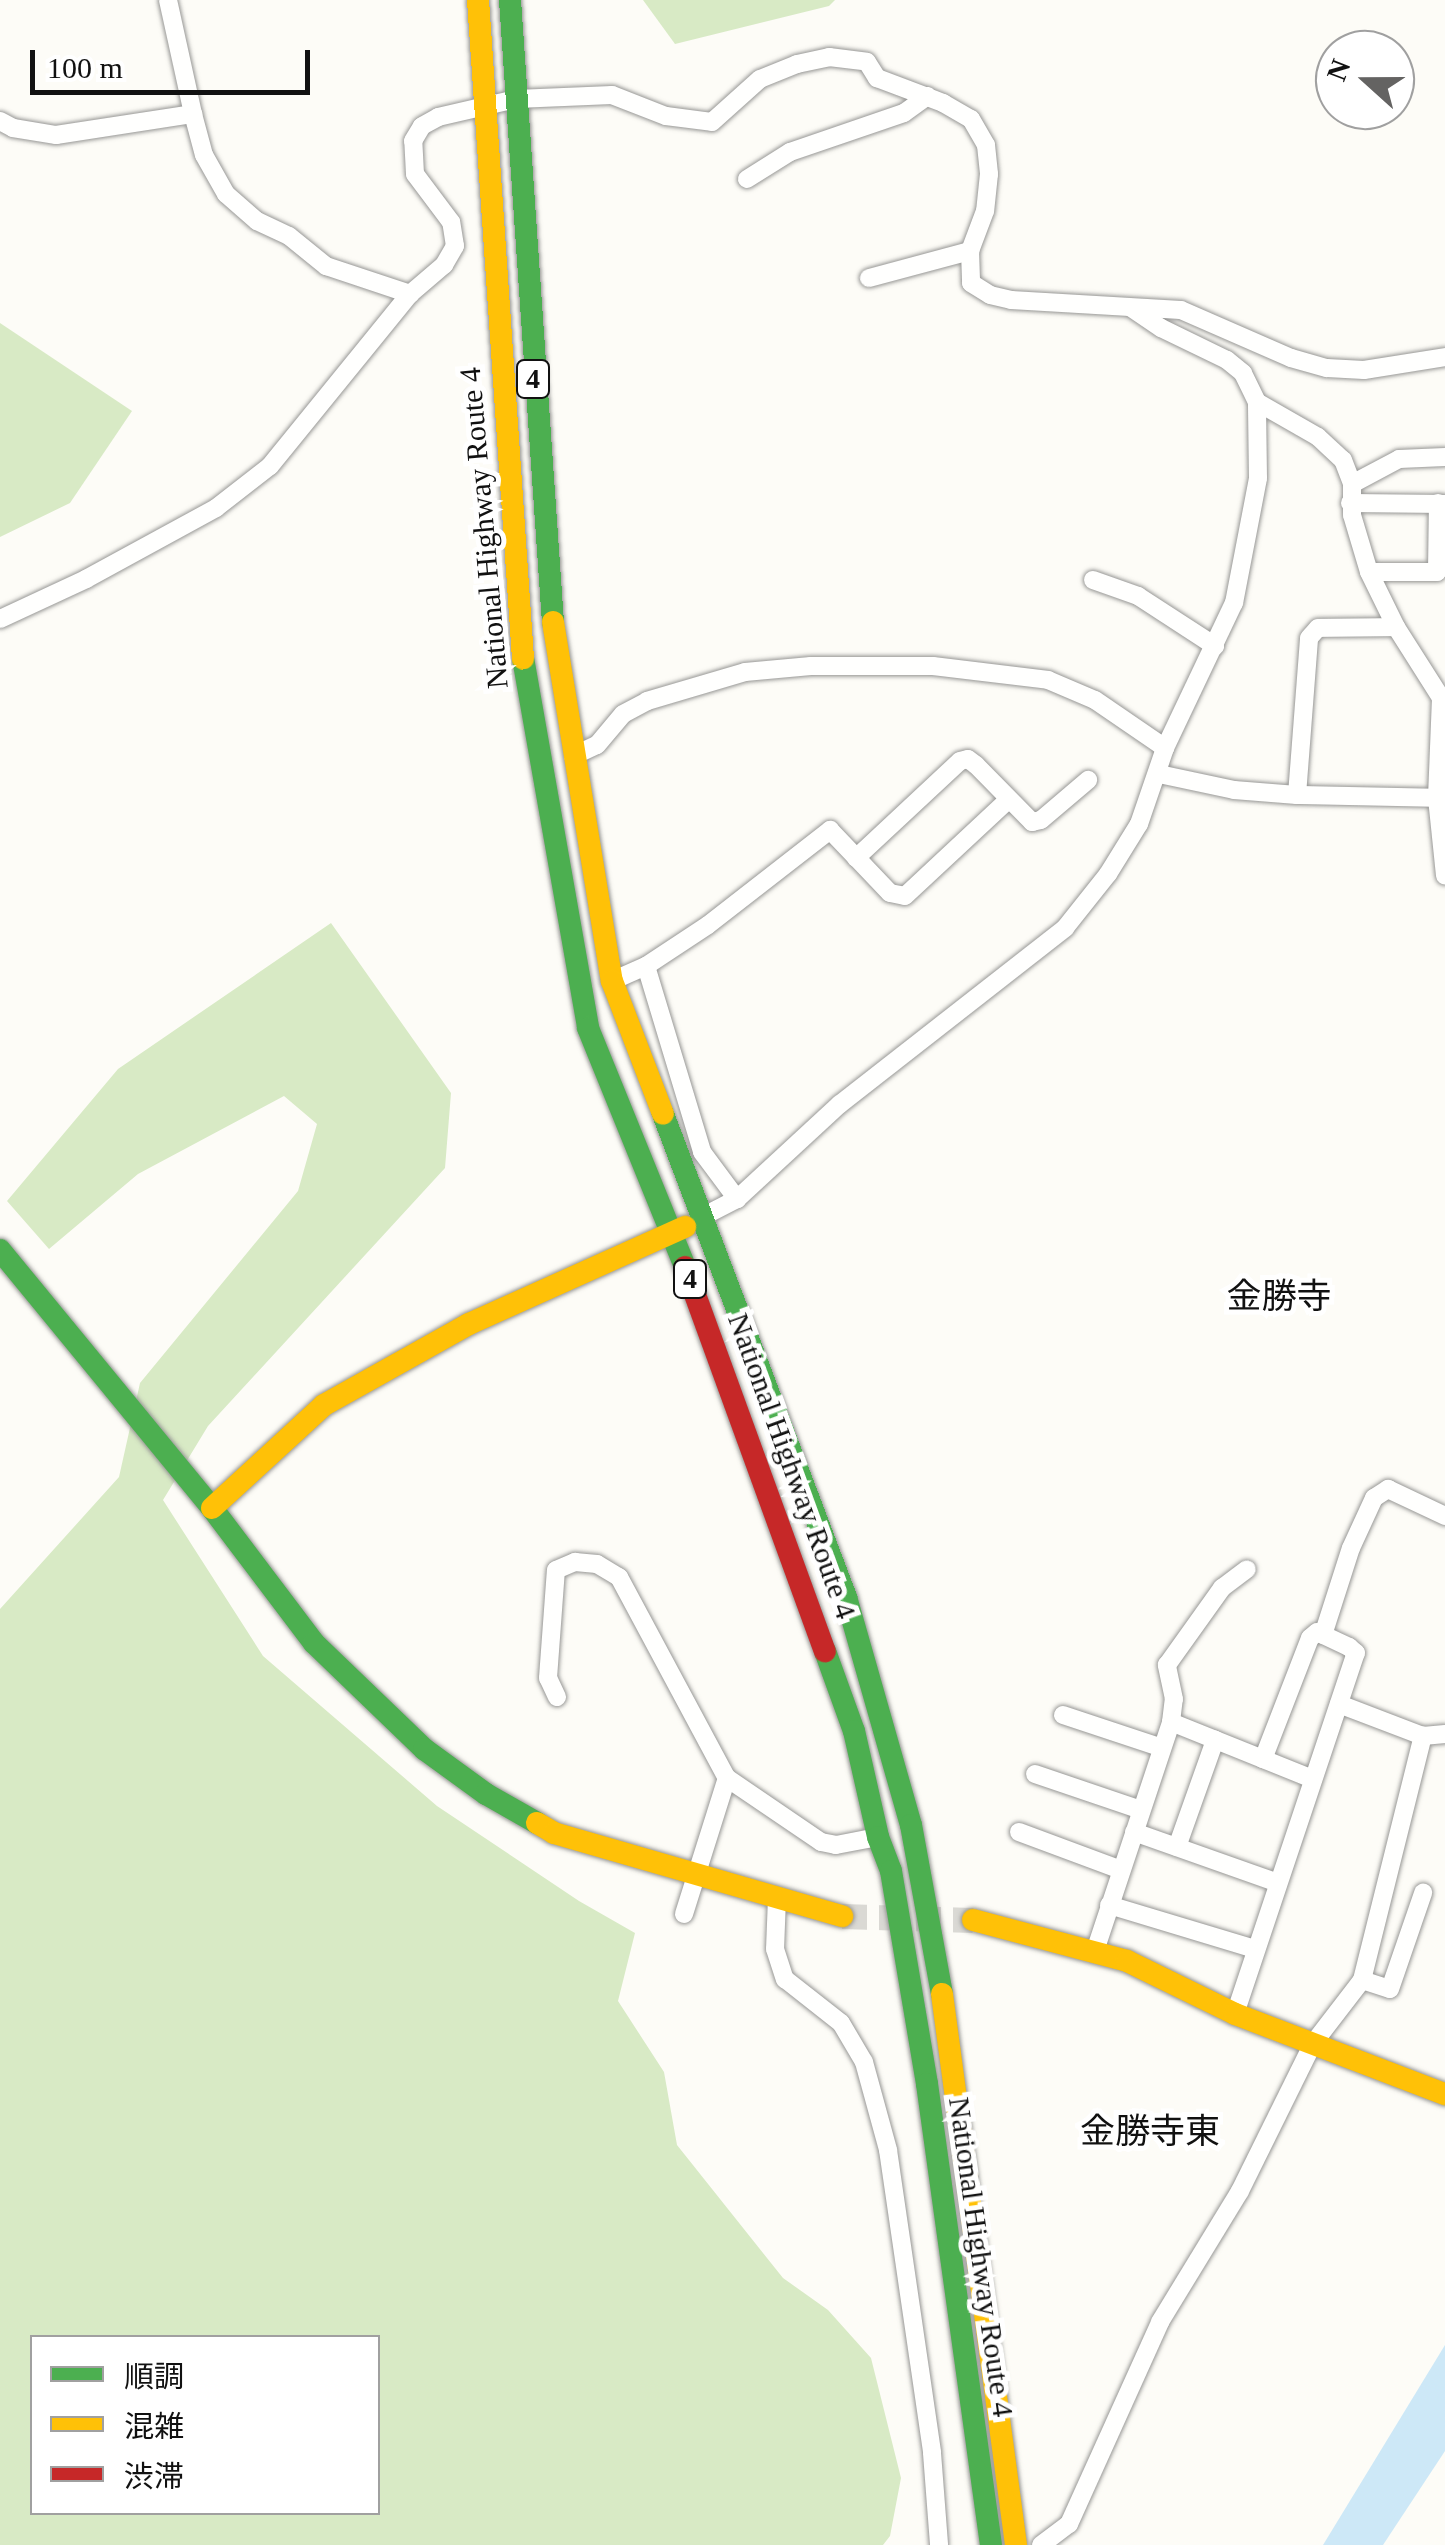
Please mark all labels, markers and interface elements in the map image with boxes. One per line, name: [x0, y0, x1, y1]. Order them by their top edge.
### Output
scale bar: [35, 30, 315, 92]
north arrow: [1315, 30, 1415, 130]
text: 100 m: [47, 51, 123, 84]
text: N: [1320, 55, 1356, 85]
road number: 4: [516, 356, 550, 402]
street label: National Highway Route 4: [452, 366, 516, 690]
road number: 4: [672, 1256, 708, 1302]
district label: 金勝寺: [1227, 1276, 1331, 1318]
street label: National Highway Route 4: [720, 1308, 864, 1624]
street label: National Highway Route 4: [941, 2095, 1021, 2419]
district label: 金勝寺東: [1080, 2111, 1220, 2153]
legend: [30, 2335, 380, 2515]
text: 順調: [124, 2360, 184, 2393]
text: 混雑: [124, 2410, 184, 2443]
text: 渋滞: [124, 2460, 184, 2493]

